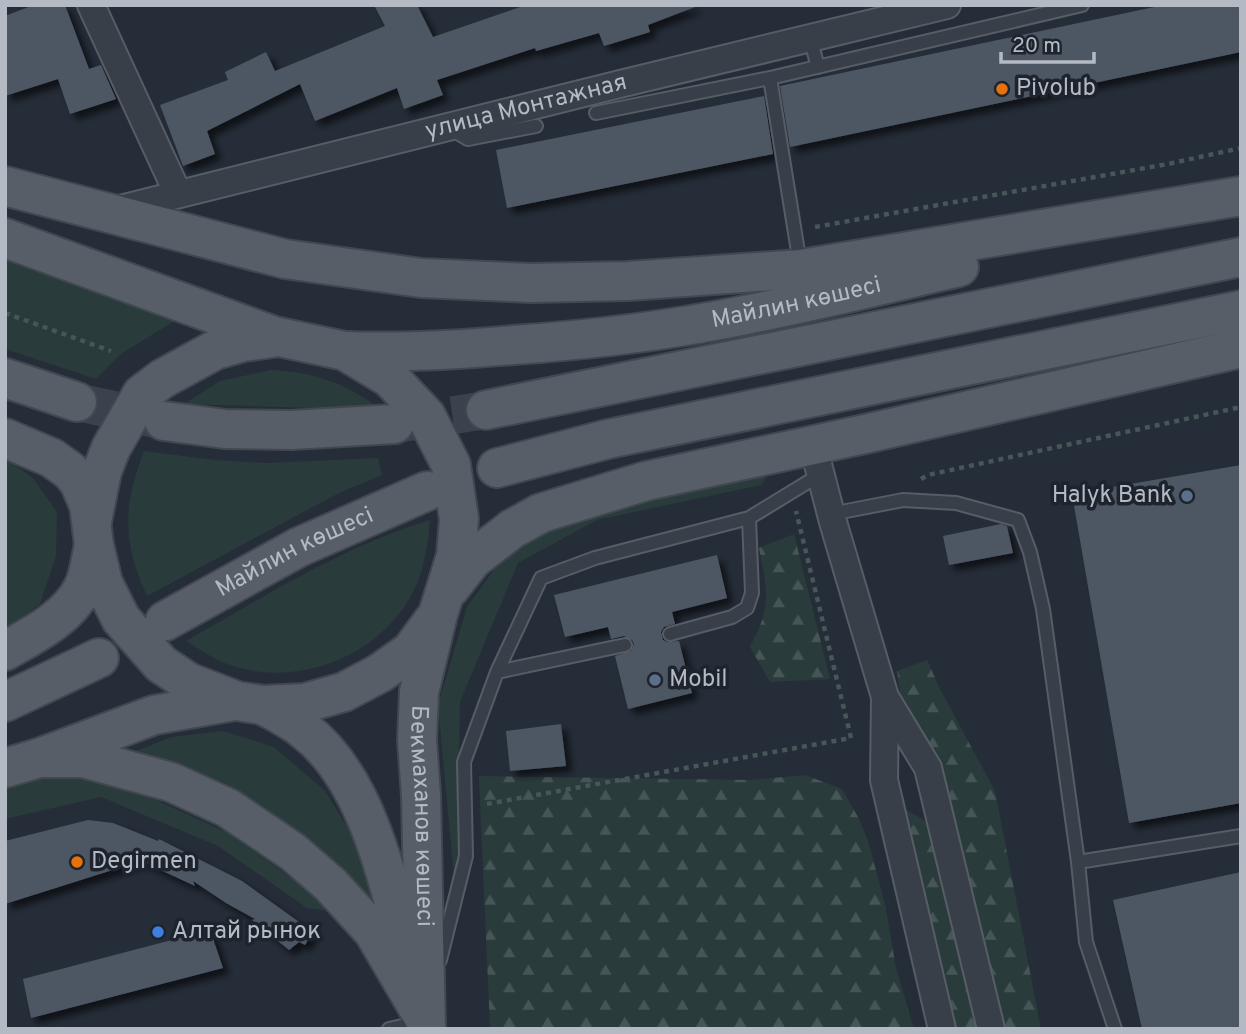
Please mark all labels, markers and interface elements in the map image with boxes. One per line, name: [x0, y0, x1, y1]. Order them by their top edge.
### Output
scale bar: [1001, 21, 1094, 65]
text: 20 m: [1012, 33, 1061, 60]
street label: улица Монтажная: [422, 68, 630, 147]
place label: Pivolub: [1016, 74, 1096, 104]
marker: Pivolub: [994, 81, 1010, 97]
street label: Майлин көшесі: [709, 271, 884, 336]
place label: Halyk Bank: [1052, 481, 1173, 511]
marker: Halyk Bank: [1179, 488, 1195, 504]
street label: Майлин көшесі: [211, 501, 379, 605]
place label: Mobil: [669, 665, 728, 695]
marker: Mobil: [647, 672, 663, 688]
street label: Бекмаханов көшесі: [402, 704, 439, 927]
place label: Degirmen: [91, 847, 197, 877]
marker: Degirmen: [69, 854, 85, 870]
place label: Алтай рынок: [172, 917, 321, 947]
marker: Алтай рынок: [150, 924, 166, 940]

